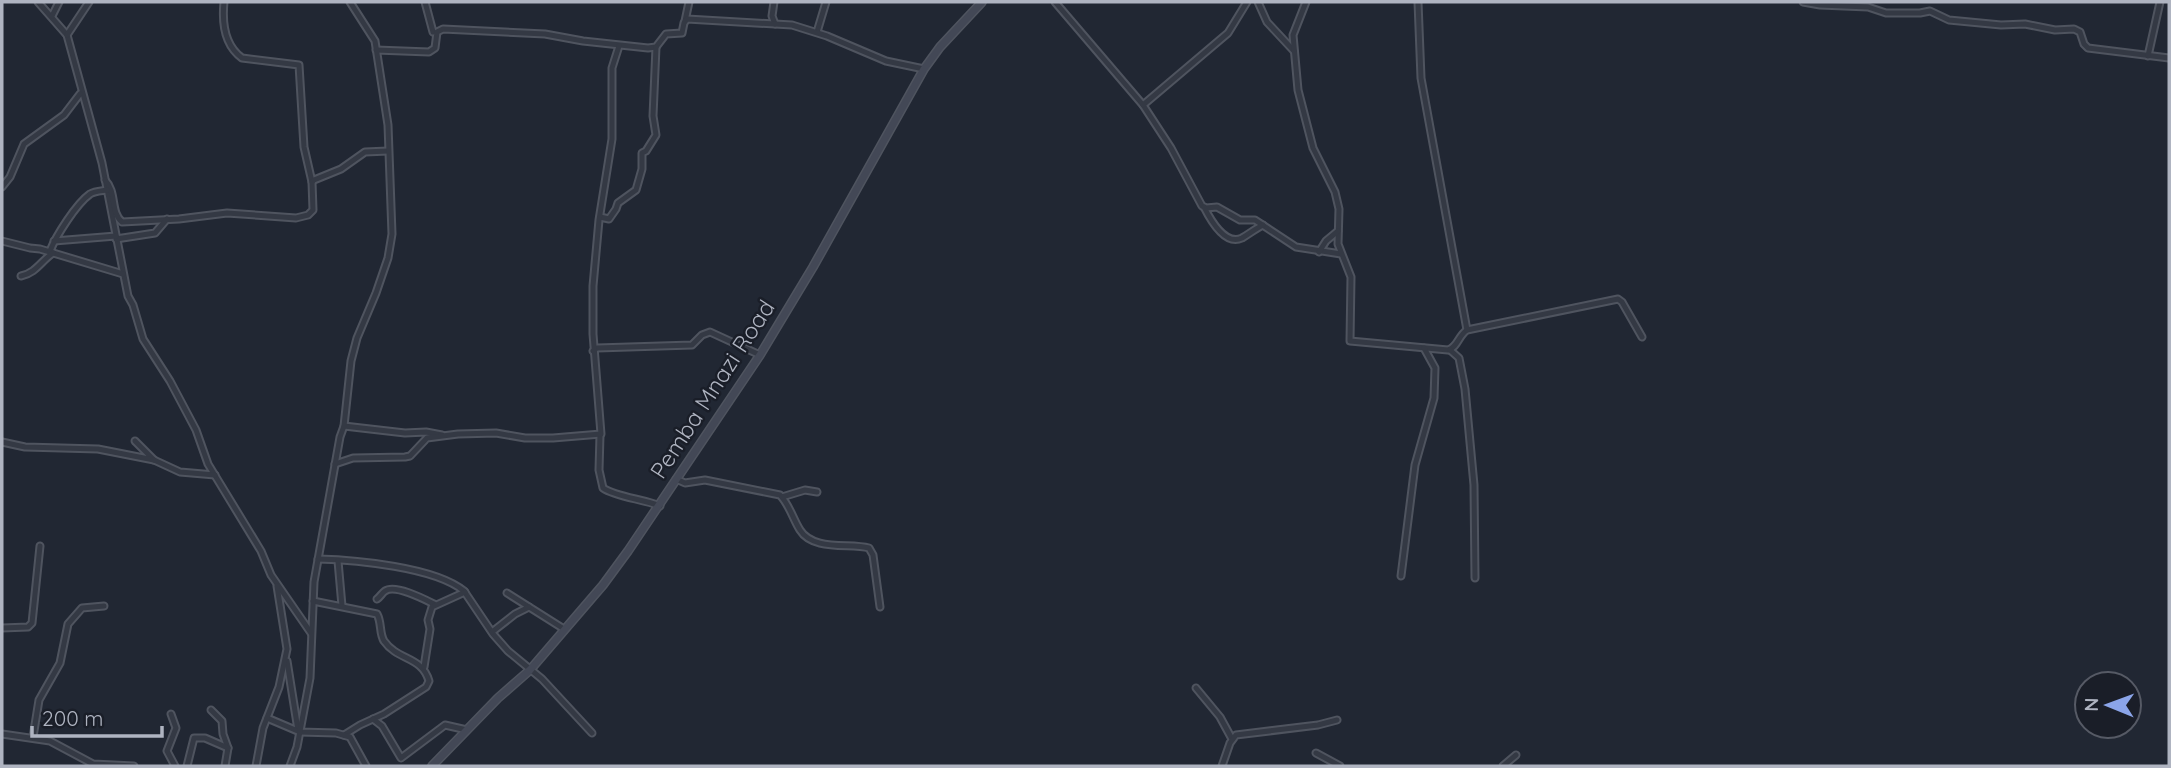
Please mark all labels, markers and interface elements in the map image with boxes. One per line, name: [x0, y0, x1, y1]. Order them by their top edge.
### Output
street label: Pemba Mnazi Road: [643, 294, 781, 484]
north arrow: [2073, 670, 2143, 740]
scale bar: [32, 694, 161, 738]
text: N: [2079, 698, 2103, 712]
text: 200 m: [42, 705, 104, 731]

